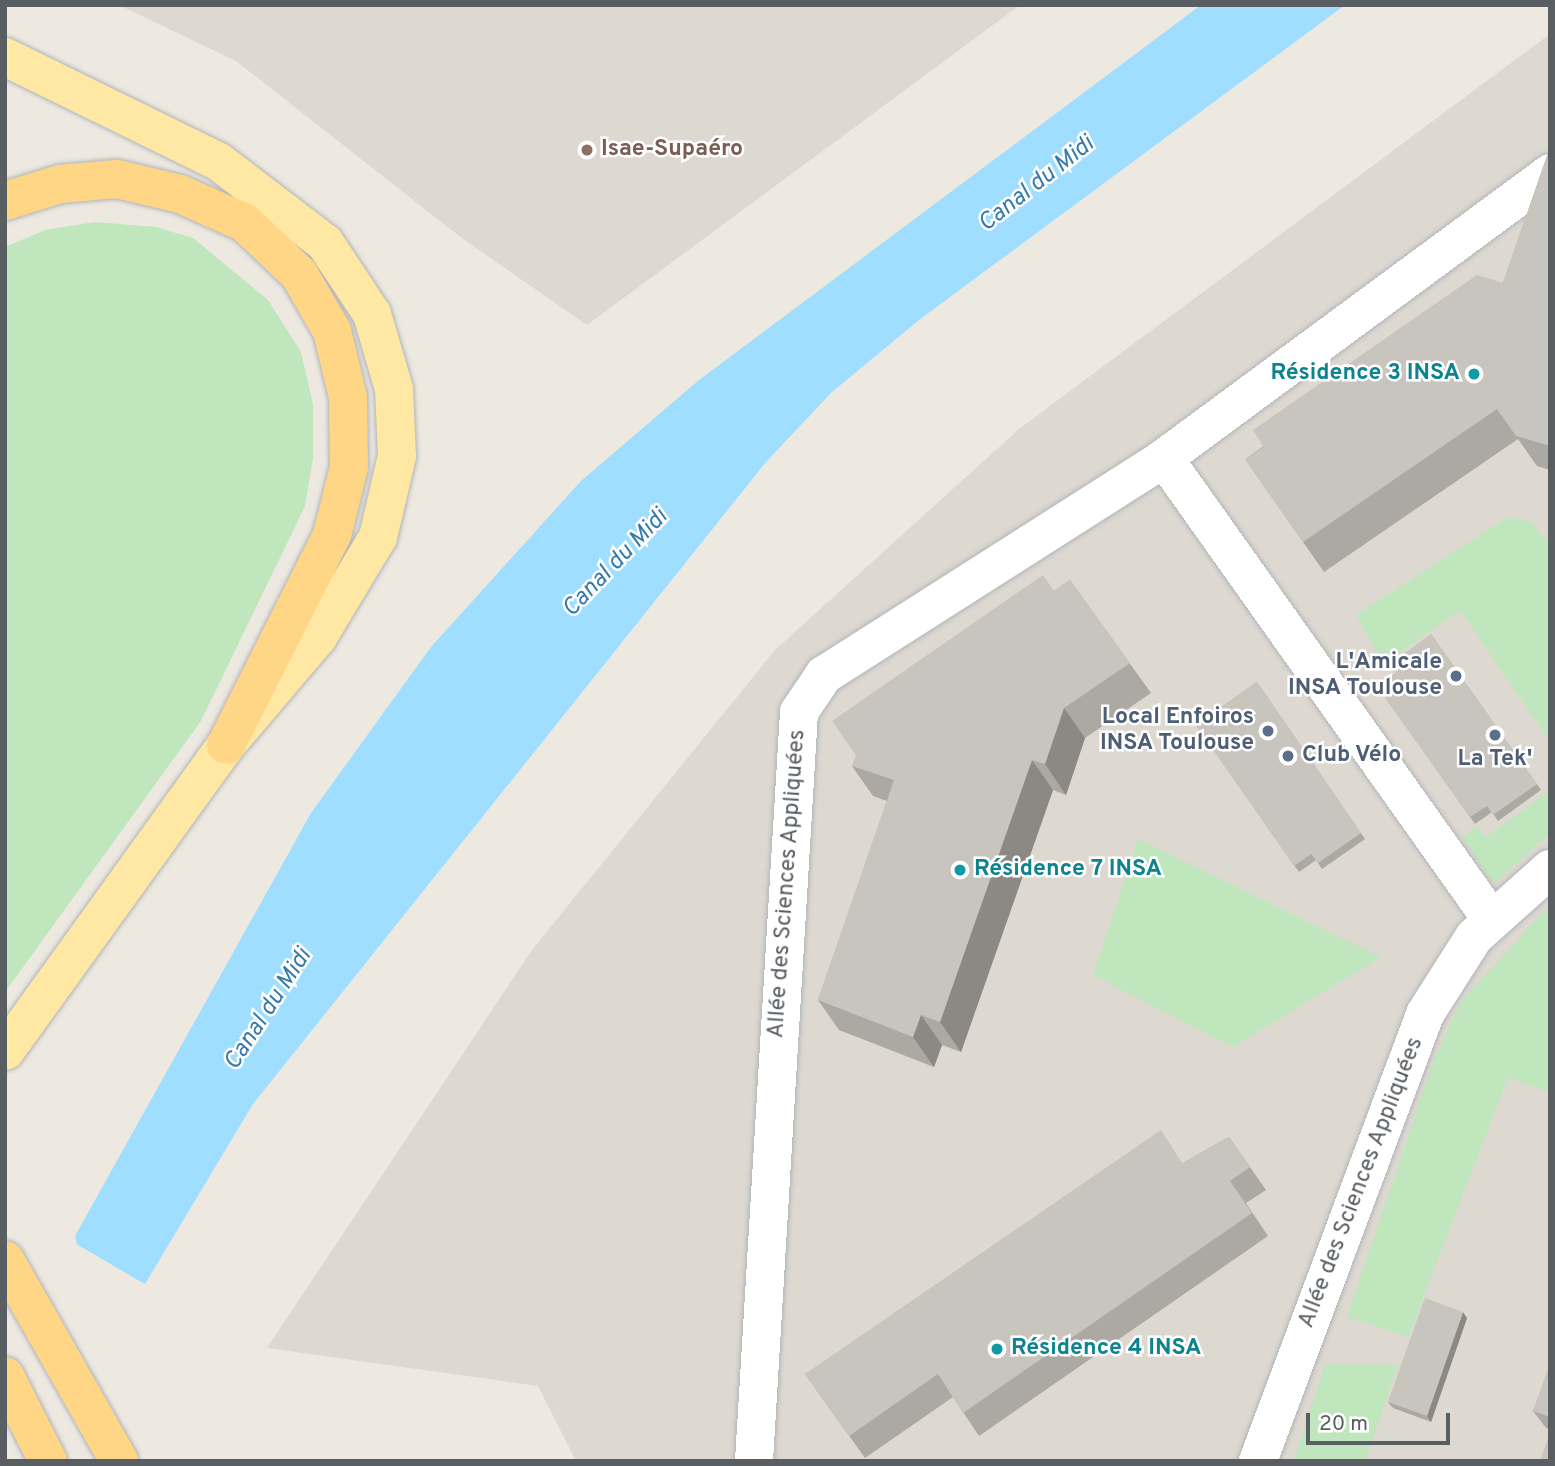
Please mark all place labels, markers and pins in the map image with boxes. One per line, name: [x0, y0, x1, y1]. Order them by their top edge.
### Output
place label: Isae-Supaéro: [601, 136, 743, 164]
marker: Isae-Supaéro: [579, 142, 595, 158]
place label: Résidence 3 INSA: [1271, 360, 1460, 388]
marker: Résidence 3 INSA: [1466, 366, 1482, 382]
place label: L'Amicale INSA Toulouse: [1287, 649, 1442, 703]
marker: L'Amicale INSA Toulouse: [1448, 668, 1464, 684]
place label: Local Enfoiros INSA Toulouse: [1099, 704, 1254, 758]
marker: Local Enfoiros INSA Toulouse: [1260, 723, 1276, 739]
marker: La Tek': [1487, 727, 1503, 743]
place label: Club Vélo: [1302, 742, 1402, 770]
place label: La Tek': [1458, 746, 1532, 774]
marker: Club Vélo: [1280, 748, 1296, 764]
place label: Résidence 7 INSA: [974, 856, 1162, 884]
marker: Résidence 7 INSA: [952, 862, 968, 878]
place label: Résidence 4 INSA: [1011, 1335, 1201, 1363]
marker: Résidence 4 INSA: [989, 1341, 1005, 1357]

